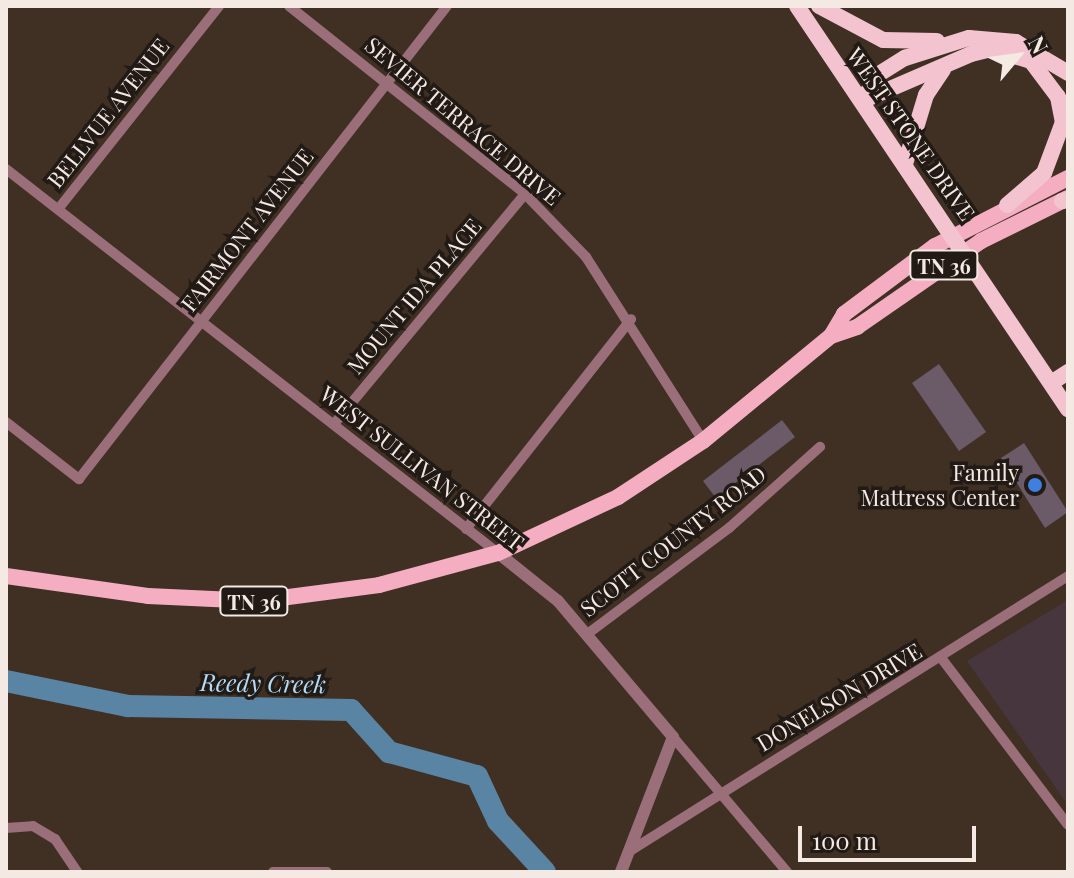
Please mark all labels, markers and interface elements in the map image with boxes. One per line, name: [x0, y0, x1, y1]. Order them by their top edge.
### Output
north arrow: [978, 16, 1058, 96]
text: N: [1022, 30, 1056, 59]
street label: SEVIER TERRACE DRIVE: [360, 31, 566, 211]
street label: BELLVUE AVENUE: [41, 33, 175, 193]
street label: WEST STONE DRIVE: [841, 42, 981, 226]
street label: FAIRMONT AVENUE: [175, 143, 319, 317]
street label: MOUNT IDA PLACE: [341, 213, 487, 379]
road number: TN 36: [908, 249, 980, 281]
street label: WEST SULLIVAN STREET: [315, 380, 529, 556]
place label: Family Mattress Center: [861, 459, 1019, 510]
street label: SCOTT COUNTY ROAD: [574, 460, 772, 622]
marker: Family Mattress Center: [1026, 476, 1044, 494]
road number: TN 36: [218, 585, 290, 617]
street label: DONELSON DRIVE: [752, 637, 926, 757]
water label: Reedy Creek: [200, 668, 326, 698]
scale bar: [802, 810, 980, 860]
text: 100 m: [812, 824, 877, 856]

